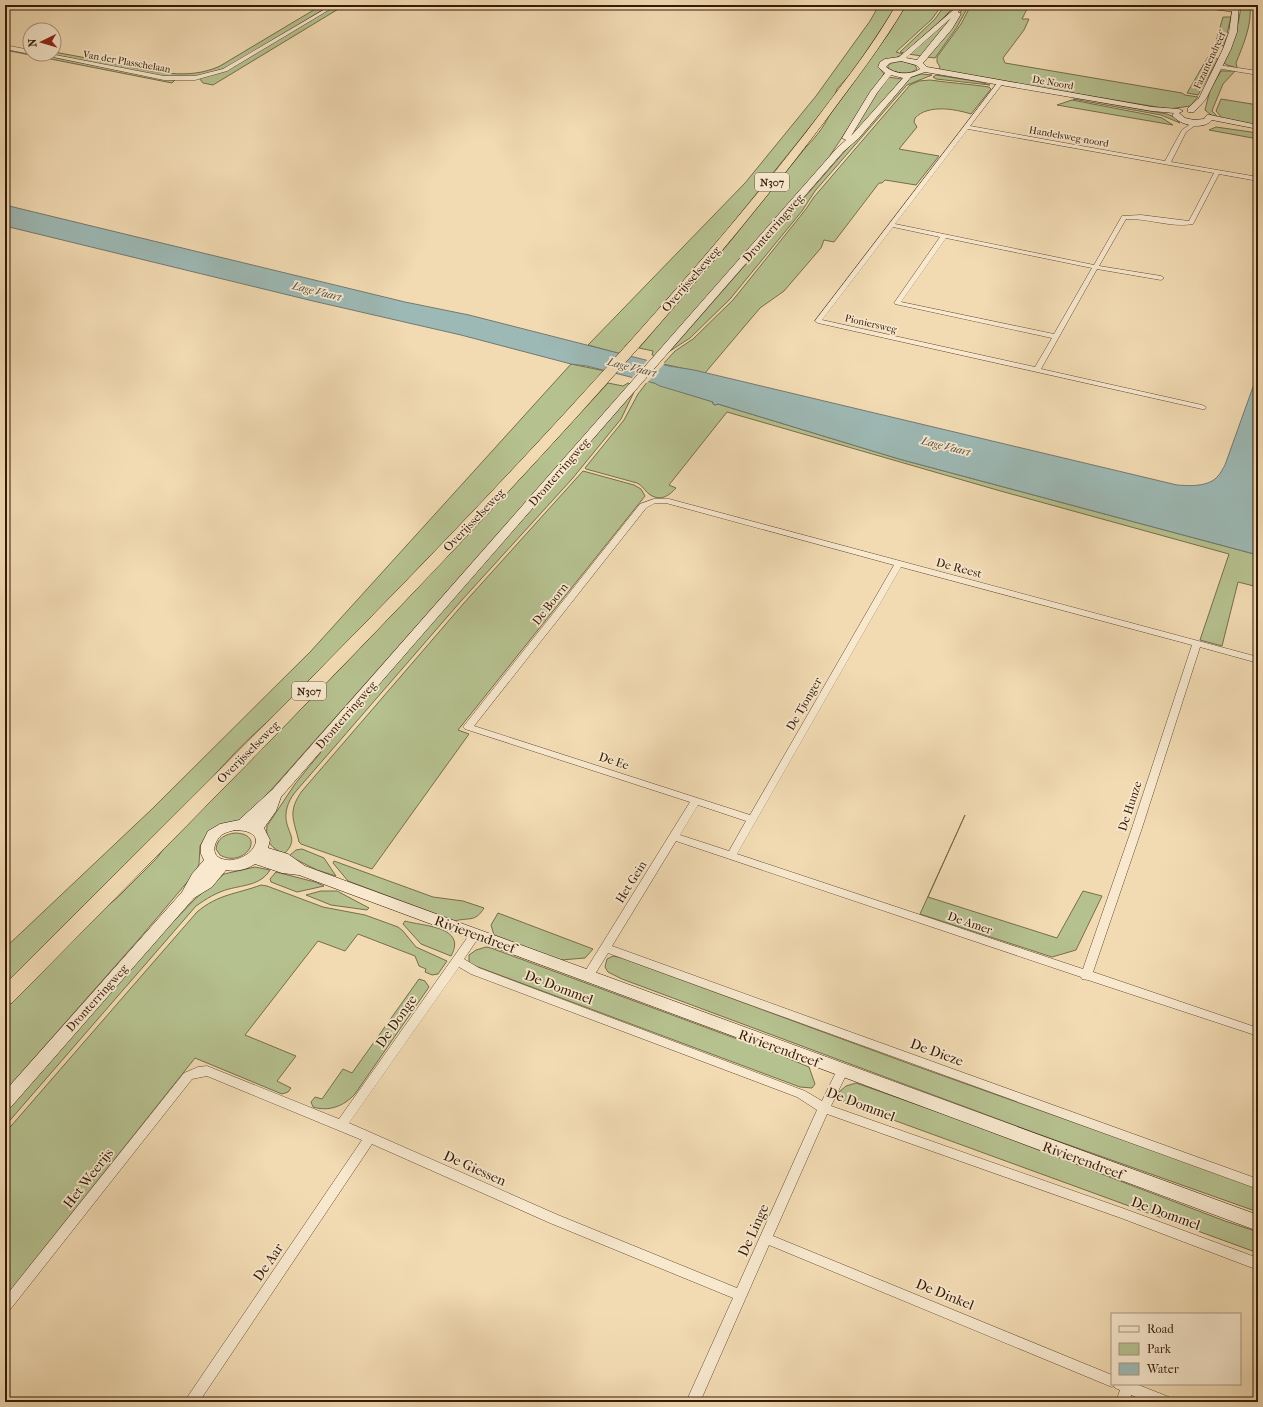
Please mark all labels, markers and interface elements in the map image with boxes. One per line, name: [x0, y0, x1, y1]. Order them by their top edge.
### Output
north arrow: [22, 22, 62, 62]
street label: Fazantendreef: [1191, 27, 1230, 91]
text: N: [26, 37, 39, 48]
street label: Van der Plasschelaan: [81, 48, 172, 76]
street label: De Noord: [1031, 73, 1075, 93]
street label: Handelsweg-noord: [1028, 124, 1110, 150]
road number: N307: [755, 173, 789, 191]
street label: Dronterringweg: [740, 191, 807, 265]
street label: Overijsselseweg: [659, 243, 724, 315]
water label: Lage Vaart: [290, 279, 343, 304]
street label: Pioniersweg: [844, 312, 899, 336]
water label: Lage Vaart: [605, 355, 658, 380]
water label: Lage Vaart: [919, 434, 972, 459]
street label: Dronterringweg: [526, 435, 593, 509]
street label: Overijsselseweg: [440, 485, 508, 554]
street label: De Reest: [935, 555, 984, 581]
street label: De Boorn: [529, 580, 571, 628]
street label: De Tjonger: [783, 674, 825, 733]
street label: Dronterringweg: [313, 678, 380, 752]
road number: N307: [292, 682, 326, 700]
street label: Overijsselseweg: [214, 718, 282, 786]
street label: De Ee: [597, 750, 631, 772]
street label: De Hunze: [1115, 779, 1145, 833]
street label: Het Gein: [613, 858, 649, 906]
street label: De Amer: [946, 909, 995, 937]
street label: Rivierendreef: [432, 912, 521, 958]
street label: Dronterringweg: [63, 961, 131, 1035]
street label: De Dommel: [522, 967, 596, 1008]
street label: De Donge: [372, 991, 421, 1051]
street label: Rivierendreef: [736, 1026, 825, 1072]
street label: De Dieze: [908, 1035, 966, 1070]
street label: De Dommel: [824, 1084, 898, 1125]
street label: Rivierendreef: [1040, 1138, 1129, 1184]
street label: Het Weerijs: [60, 1145, 117, 1212]
street label: De Giessen: [441, 1147, 509, 1190]
street label: De Dommel: [1129, 1193, 1203, 1234]
street label: De Linge: [734, 1201, 773, 1259]
street label: De Aar: [250, 1240, 287, 1284]
street label: De Dinkel: [913, 1275, 977, 1314]
legend: [1111, 1313, 1241, 1385]
text: Road: [1147, 1322, 1174, 1336]
text: Park: [1147, 1342, 1172, 1356]
text: Water: [1146, 1362, 1180, 1376]

